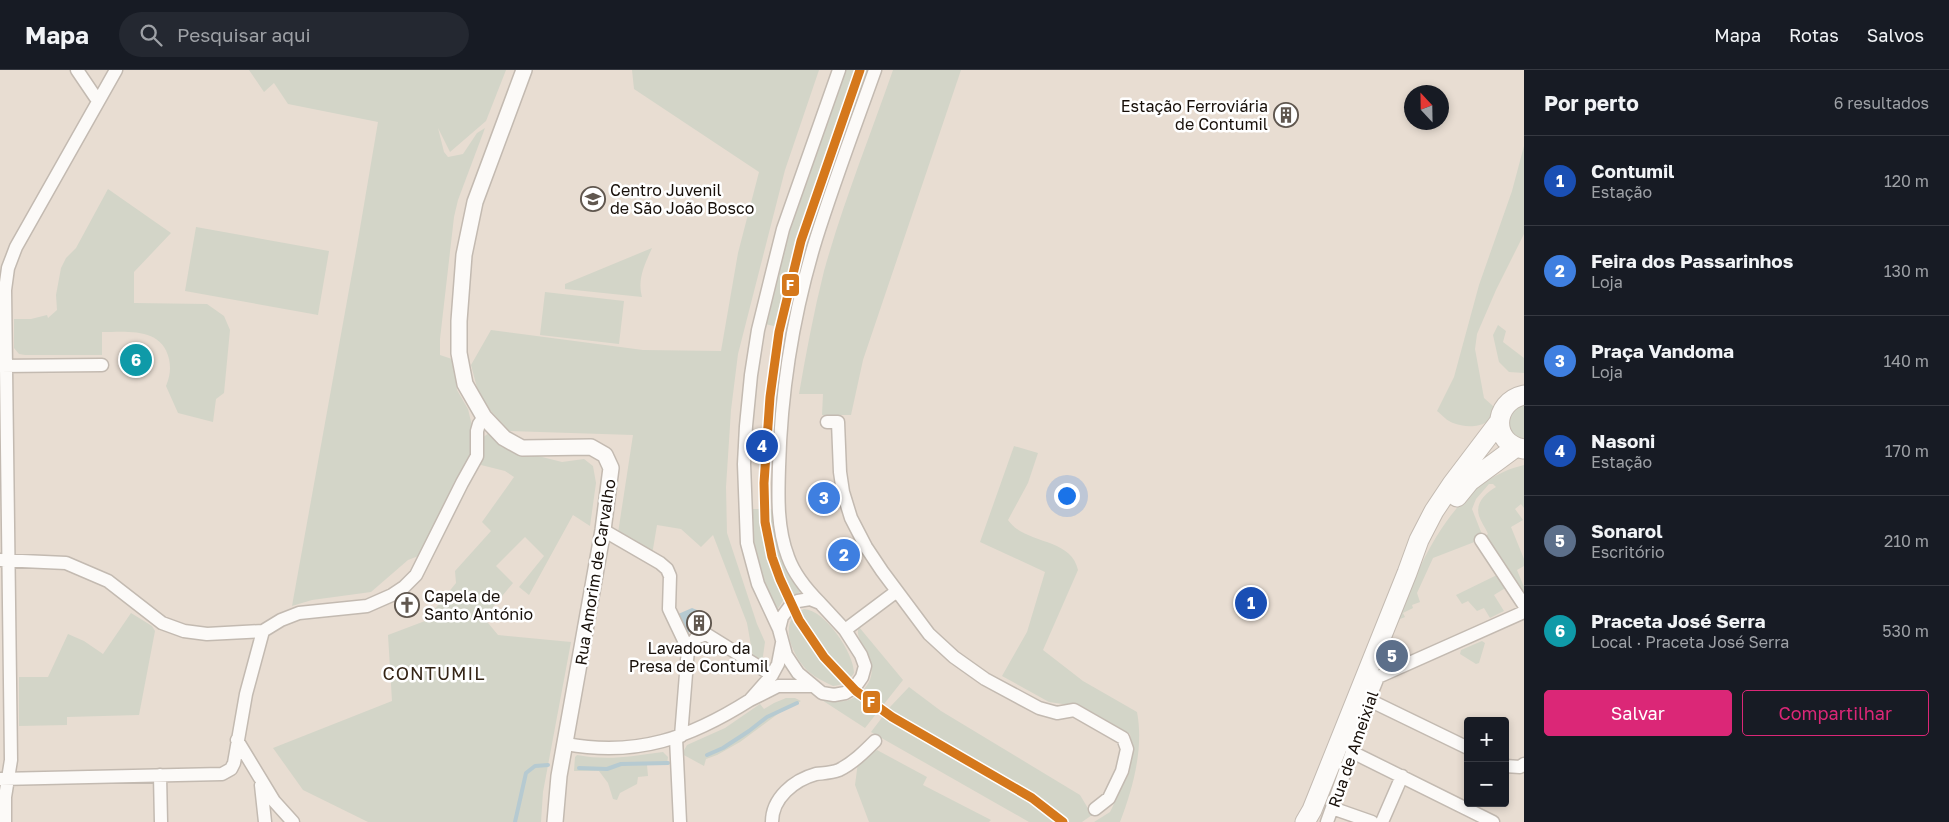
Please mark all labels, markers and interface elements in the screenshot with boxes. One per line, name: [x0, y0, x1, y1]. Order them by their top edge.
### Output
search box: [119, 12, 469, 57]
text: Mapa: [25, 20, 89, 49]
icon: search: [137, 21, 165, 49]
text: Pesquisar aqui: [177, 23, 311, 46]
text: Mapa: [1714, 24, 1761, 46]
text: Rotas: [1789, 24, 1839, 46]
text: Salvos: [1867, 24, 1924, 46]
north arrow: [1404, 85, 1449, 130]
text: Por perto: [1544, 90, 1639, 116]
text: 6 resultados: [1834, 93, 1929, 113]
place label: Estação Ferroviária de Contumil: [1121, 96, 1268, 134]
building icon: Estação Ferroviária de Contumil: [1273, 102, 1299, 128]
text: Contumil: [1591, 159, 1675, 182]
text: 1: [1556, 171, 1564, 191]
text: 120 m: [1884, 171, 1929, 191]
place label: Centro Juvenil de São João Bosco: [610, 180, 754, 218]
text: Estação: [1591, 182, 1652, 202]
school or university icon: Centro Juvenil de São João Bosco: [580, 186, 606, 212]
text: Feira dos Passarinhos: [1591, 249, 1793, 272]
text: 2: [1555, 261, 1565, 281]
text: 130 m: [1884, 261, 1929, 281]
text: Loja: [1591, 272, 1623, 292]
line badge: F: [781, 273, 800, 297]
text: F: [786, 276, 794, 293]
text: Praça Vandoma: [1591, 339, 1734, 362]
pin: 6: [120, 341, 152, 379]
text: 3: [1555, 351, 1565, 371]
text: 140 m: [1883, 351, 1929, 371]
text: Loja: [1591, 362, 1623, 382]
pin: 4: [746, 427, 778, 465]
text: Nasoni: [1591, 429, 1655, 452]
text: 4: [1555, 441, 1565, 461]
text: 170 m: [1885, 441, 1929, 461]
text: Estação: [1591, 452, 1652, 472]
street label: Rua Amorim de Carvalho: [570, 477, 620, 667]
pin: 3: [808, 479, 840, 517]
your location: [1054, 483, 1080, 509]
text: Sonarol: [1591, 519, 1663, 542]
text: 5: [1555, 531, 1565, 551]
text: 210 m: [1884, 531, 1929, 551]
pin: 2: [828, 536, 860, 574]
text: Escritório: [1591, 542, 1665, 562]
pin: 1: [1235, 584, 1267, 622]
place label: Capela de Santo António: [424, 586, 533, 624]
church icon: Capela de Santo António: [394, 592, 420, 618]
text: Praceta José Serra: [1591, 609, 1766, 632]
building icon: Lavadouro da Presa de Contumil: [686, 610, 712, 636]
text: 6: [1555, 621, 1565, 641]
text: 530 m: [1882, 621, 1929, 641]
text: Local · Praceta José Serra: [1591, 632, 1789, 652]
pin: 5: [1376, 637, 1408, 675]
place label: Lavadouro da Presa de Contumil: [629, 638, 769, 676]
district label: CONTUMIL: [383, 662, 485, 684]
street label: Rua de Ameixial: [1324, 688, 1382, 810]
line badge: F: [862, 690, 881, 714]
button: Salvar: [1544, 690, 1732, 736]
button: Compartilhar: [1742, 690, 1929, 736]
text: F: [867, 693, 875, 710]
map controls: [1464, 717, 1509, 807]
button: +: [1464, 717, 1509, 762]
button: −: [1464, 762, 1509, 807]

